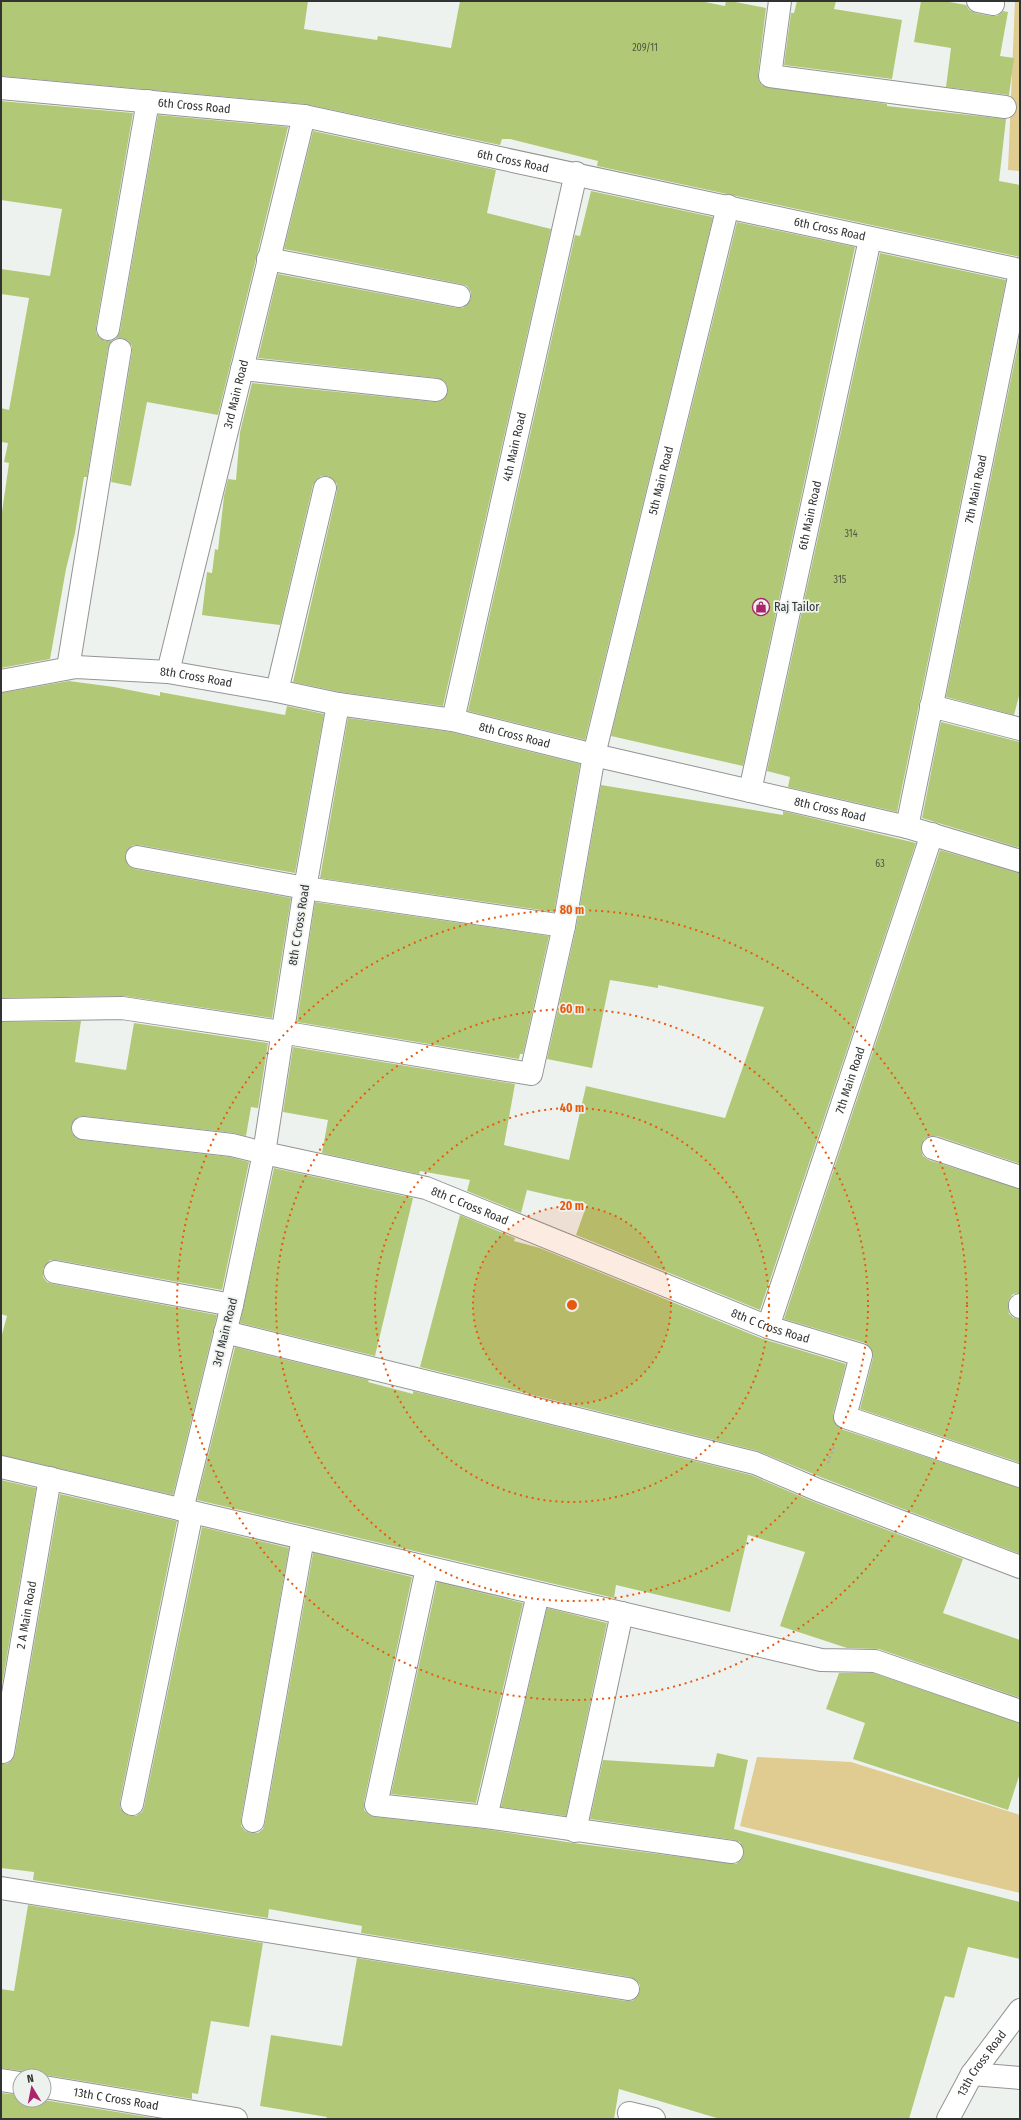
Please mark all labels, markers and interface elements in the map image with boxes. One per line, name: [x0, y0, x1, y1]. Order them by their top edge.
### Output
house number: 209/11: [632, 42, 658, 54]
street label: 6th Cross Road: [157, 96, 231, 116]
street label: 6th Cross Road: [476, 146, 550, 175]
street label: 6th Cross Road: [793, 215, 867, 244]
street label: 3rd Main Road: [221, 358, 251, 430]
street label: 4th Main Road: [500, 411, 529, 483]
street label: 5th Main Road: [646, 445, 676, 516]
street label: 7th Main Road: [962, 453, 990, 524]
street label: 6th Main Road: [796, 479, 824, 551]
house number: 314: [844, 528, 858, 540]
house number: 315: [834, 574, 847, 586]
shop icon: Raj Tailor: [751, 597, 771, 617]
place label: Raj Tailor: [774, 600, 820, 614]
street label: 8th Cross Road: [160, 665, 233, 690]
street label: 8th Cross Road: [477, 720, 552, 751]
street label: 8th Cross Road: [793, 794, 867, 824]
house number: 63: [875, 858, 885, 870]
street label: 8th C Cross Road: [286, 883, 312, 967]
text: 80 m: [560, 903, 584, 917]
text: 60 m: [560, 1002, 584, 1016]
street label: 7th Main Road: [832, 1045, 868, 1115]
text: 40 m: [560, 1101, 584, 1115]
street label: 8th C Cross Road: [429, 1184, 510, 1228]
text: 20 m: [559, 1199, 584, 1213]
street label: 3rd Main Road: [210, 1296, 240, 1368]
centre of rings: [565, 1298, 579, 1312]
street label: 8th C Cross Road: [729, 1306, 811, 1346]
street label: 2 A Main Road: [14, 1580, 39, 1650]
street label: 13th Cross Road: [954, 2028, 1009, 2099]
north arrow: [12, 2068, 52, 2108]
text: N: [26, 2072, 35, 2086]
street label: 13th C Cross Road: [72, 2085, 160, 2113]

